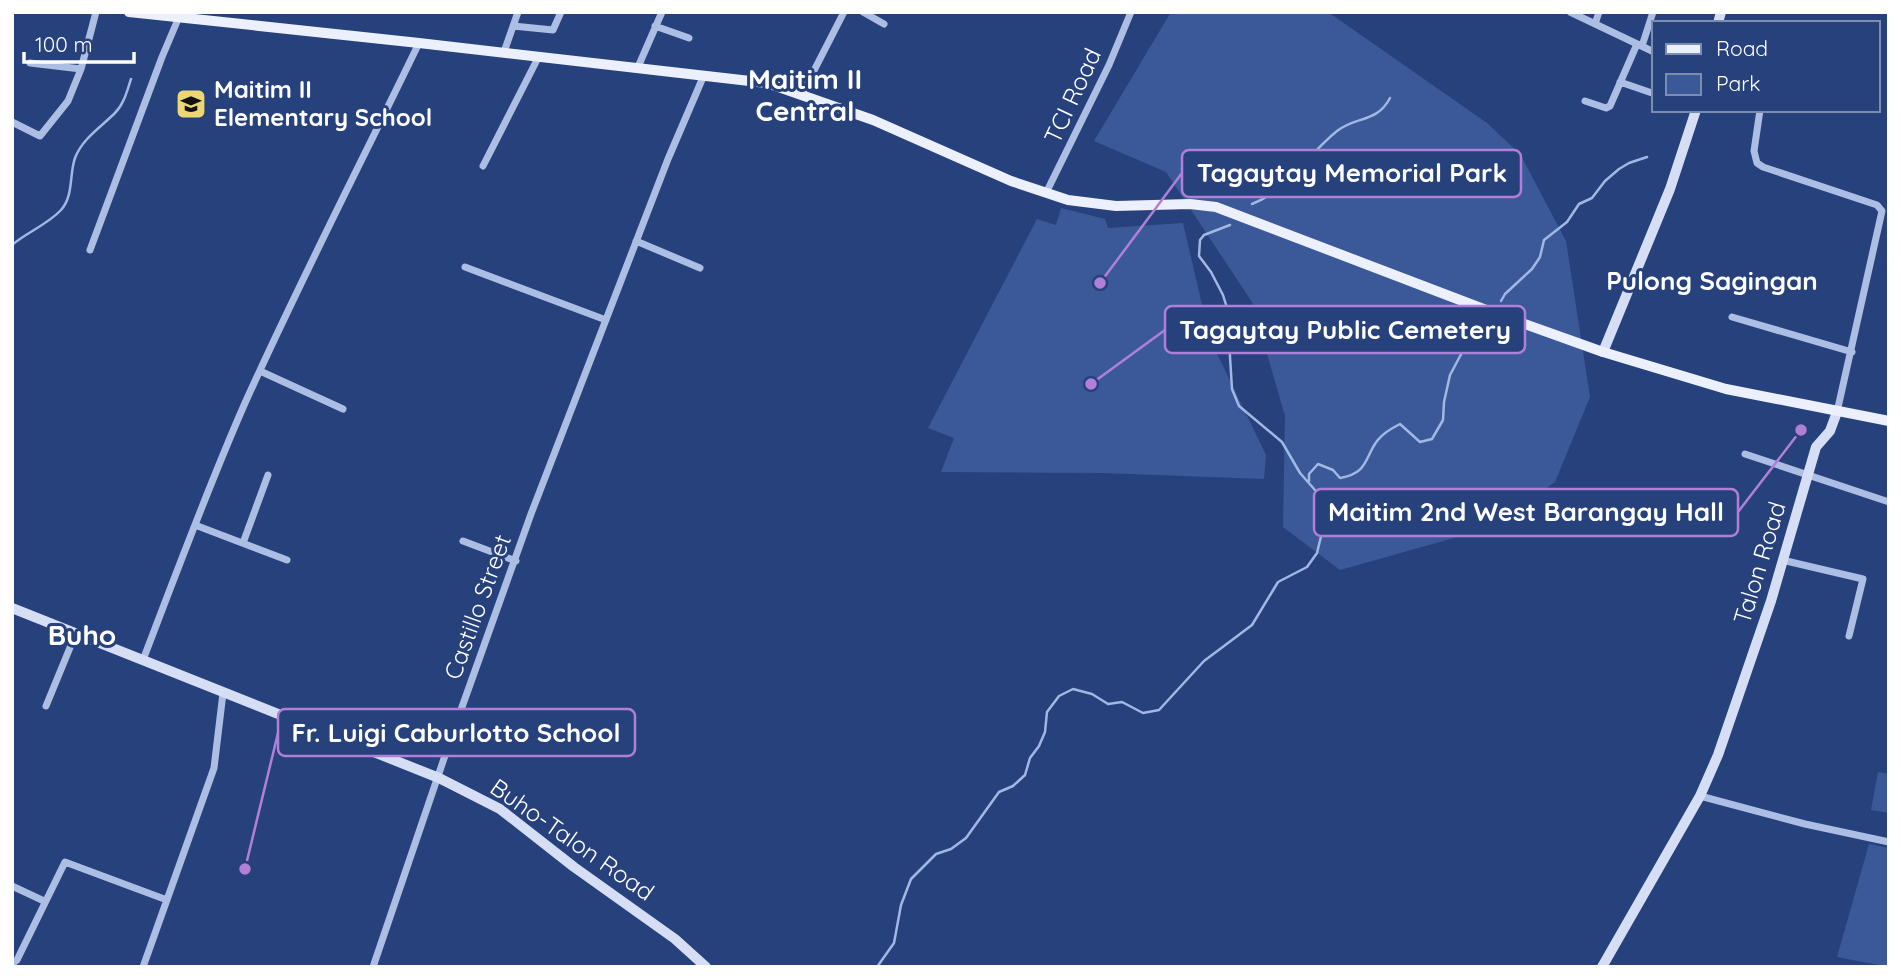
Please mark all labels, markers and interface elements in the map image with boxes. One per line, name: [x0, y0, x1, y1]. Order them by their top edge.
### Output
scale bar: [24, 21, 135, 65]
legend: [1652, 21, 1880, 112]
text: 100 m: [35, 31, 93, 57]
text: Road: [1716, 35, 1768, 61]
street label: TCI Road: [1037, 43, 1107, 148]
district label: Maitim II Central: [748, 61, 862, 128]
text: Park: [1716, 70, 1760, 96]
place label: Maitim II Elementary School: [214, 74, 432, 132]
school or university icon: Maitim II Elementary School: [174, 87, 208, 121]
callout: Tagaytay Memorial Park: [1182, 150, 1521, 197]
text: Tagaytay Memorial Park: [1197, 156, 1507, 189]
district label: Pulong Sagingan: [1606, 264, 1818, 297]
callout: Tagaytay Public Cemetery: [1165, 306, 1525, 353]
text: Tagaytay Public Cemetery: [1179, 313, 1511, 346]
callout: Maitim 2nd West Barangay Hall: [1314, 489, 1738, 536]
text: Maitim 2nd West Barangay Hall: [1328, 495, 1724, 528]
street label: Talon Road: [1726, 498, 1792, 628]
street label: Castillo Street: [437, 530, 517, 683]
district label: Buho: [48, 617, 116, 652]
callout: Fr. Luigi Caburlotto School: [278, 709, 635, 756]
text: Fr. Luigi Caburlotto School: [291, 716, 621, 749]
street label: Buho-Talon Road: [485, 771, 660, 907]

